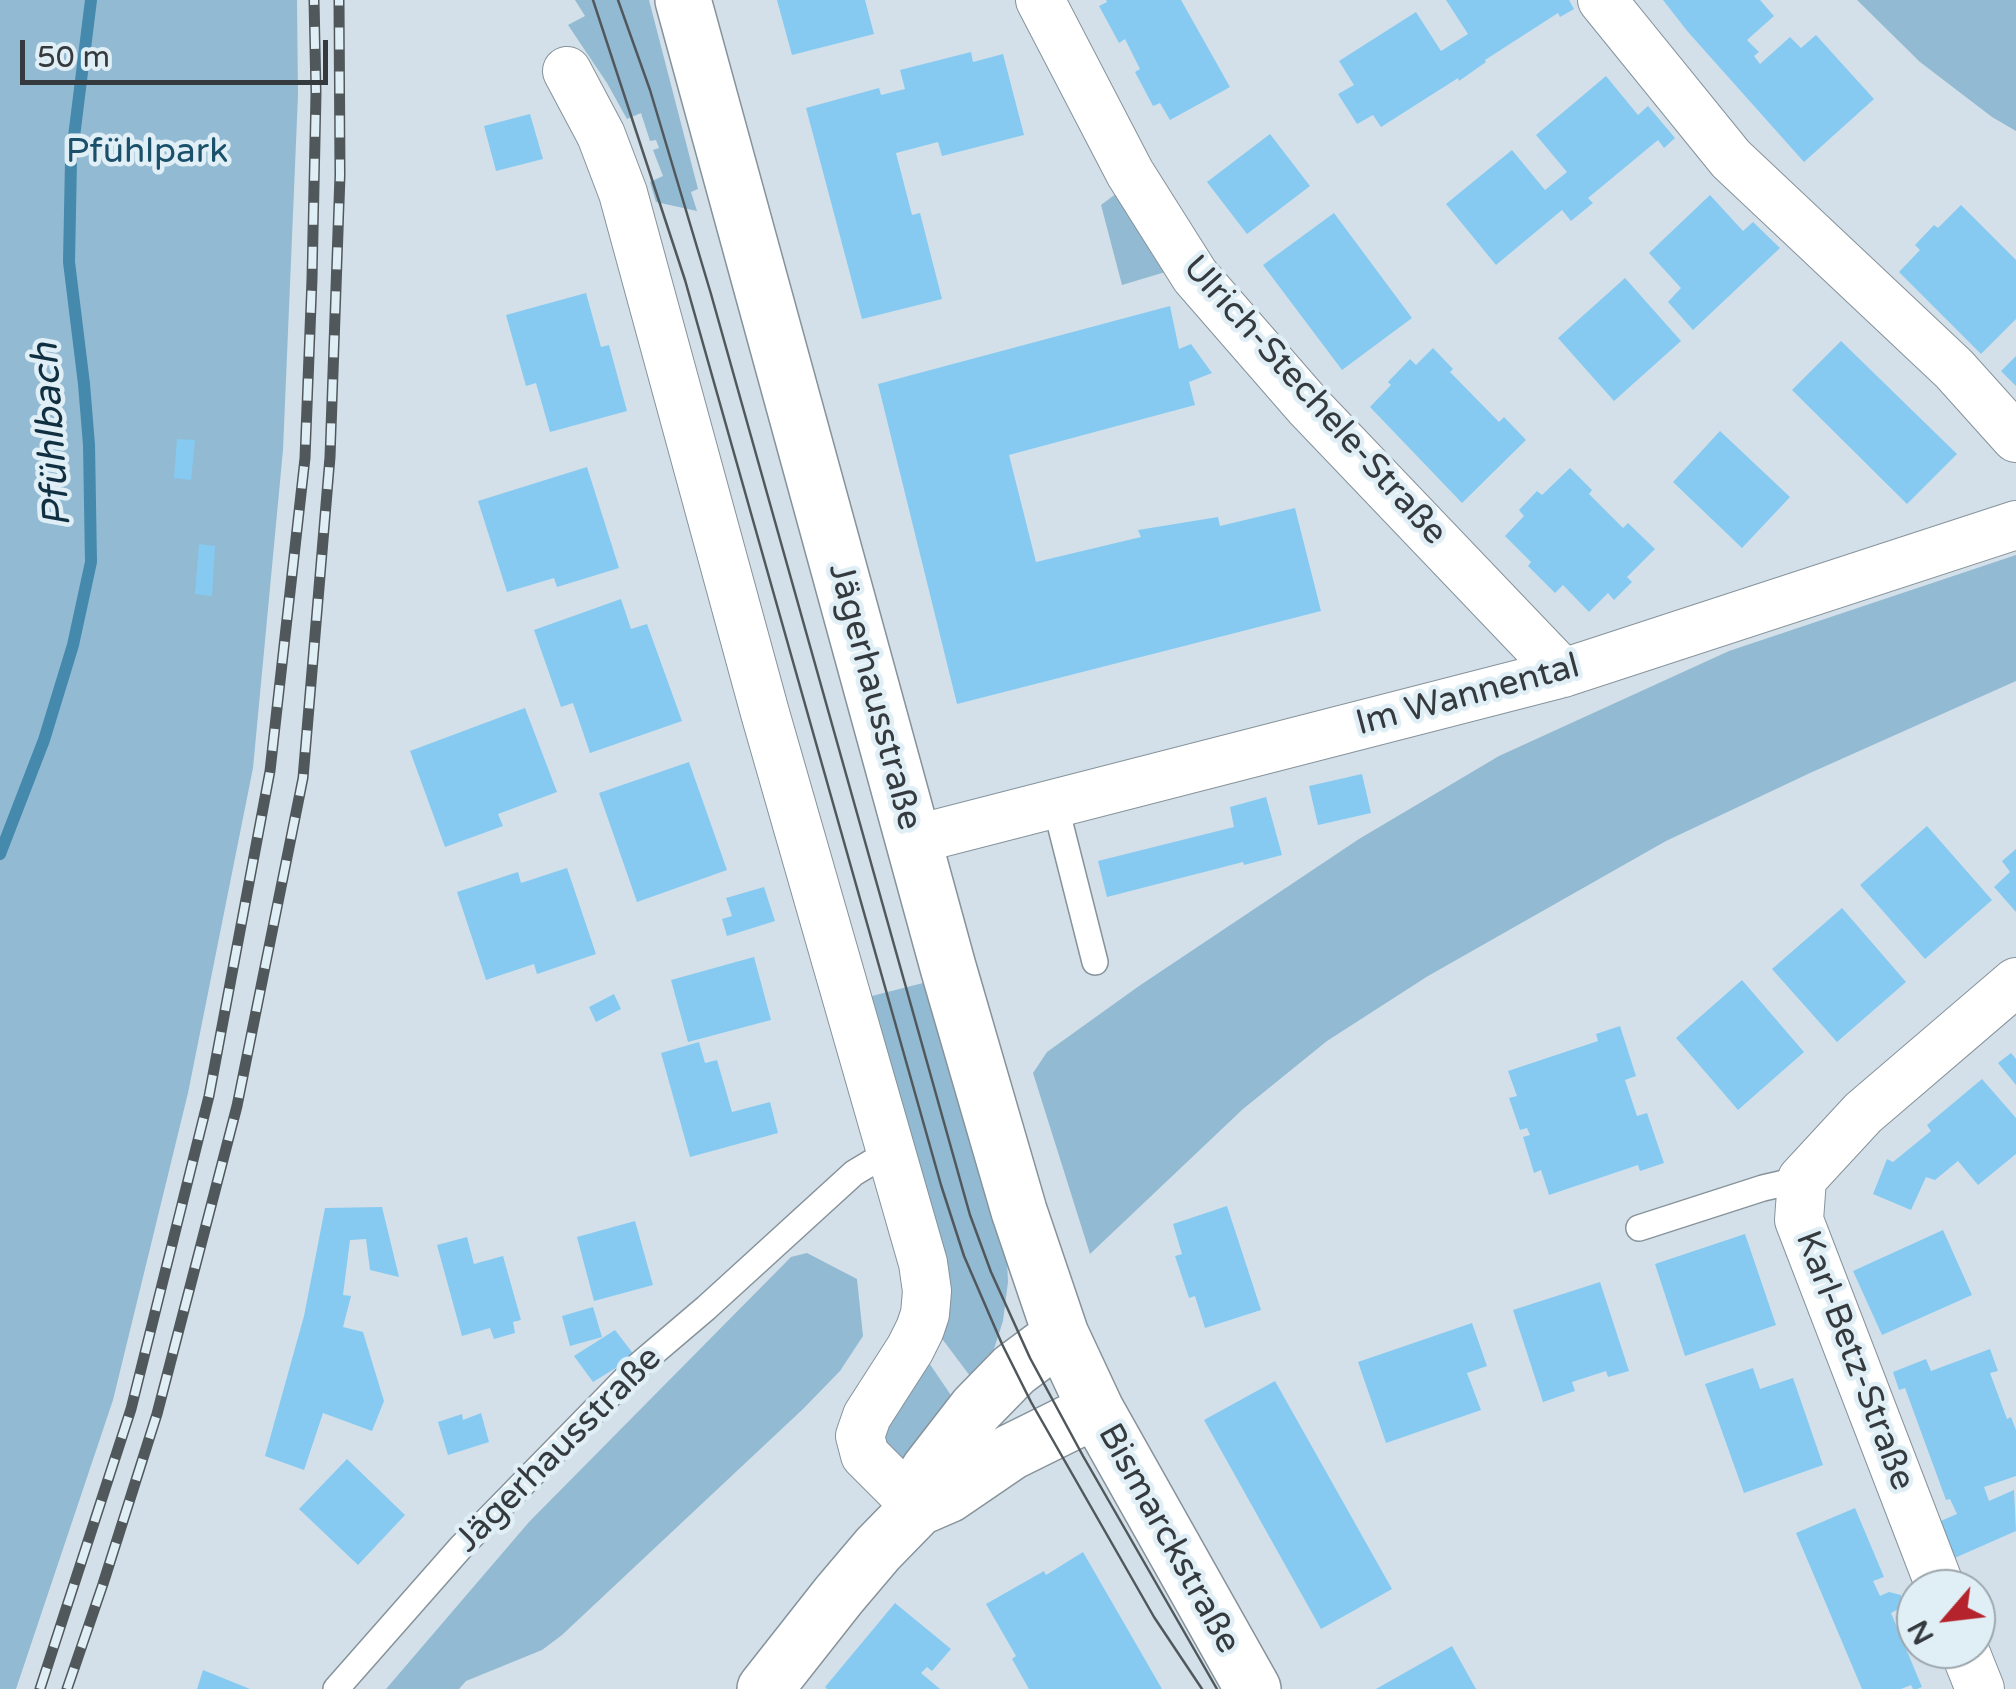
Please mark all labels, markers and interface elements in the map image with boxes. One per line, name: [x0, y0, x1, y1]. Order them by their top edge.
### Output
scale bar: [25, 20, 332, 82]
text: 50 m: [37, 39, 110, 76]
park label: Pfühlpark: [66, 132, 228, 174]
street label: Ulrich-Stechele-Straße: [1173, 248, 1455, 554]
water label: Pfühlbach: [24, 341, 82, 529]
street label: Jägerhausstraße: [818, 559, 930, 835]
street label: Im Wannental: [1352, 646, 1584, 746]
street label: Karl-Betz-Straße: [1785, 1226, 1923, 1496]
street label: Jägerhausstraße: [447, 1338, 671, 1562]
street label: Bismarckstraße: [1088, 1417, 1248, 1661]
north arrow: [1896, 1569, 1996, 1669]
text: N: [1901, 1614, 1942, 1650]

